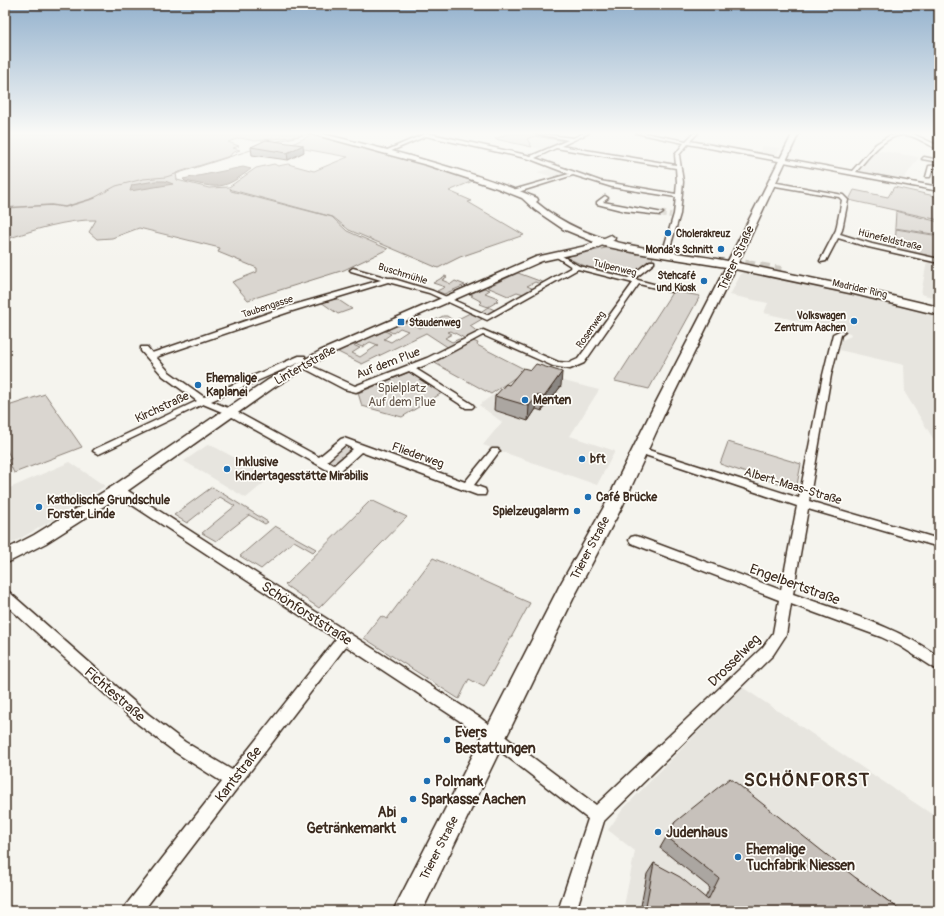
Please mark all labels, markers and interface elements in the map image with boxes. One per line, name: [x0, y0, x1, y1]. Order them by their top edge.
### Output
street label: Trierer Straße: [715, 223, 758, 293]
street label: Hünefeldstraße: [857, 226, 923, 254]
marker: Cholerakreuz: [663, 228, 673, 238]
place label: Cholerakreuz: [676, 228, 731, 240]
place label: Monda's Schnitt: [646, 244, 714, 256]
marker: Monda's Schnitt: [716, 244, 726, 254]
street label: Tulpenweg: [592, 257, 638, 279]
street label: Buschmühle: [377, 261, 429, 287]
place label: Stehcafé und Kiosk: [656, 270, 697, 294]
marker: Stehcafé und Kiosk: [699, 276, 709, 286]
street label: Madrider Ring: [831, 277, 888, 301]
street label: Taubengasse: [240, 293, 295, 321]
street label: Rosenweg: [574, 309, 608, 351]
place label: Volkswagen Zentrum Aachen: [774, 310, 846, 334]
marker: Volkswagen Zentrum Aachen: [849, 316, 859, 326]
marker: Staudenweg: [396, 317, 406, 327]
place label: Staudenweg: [409, 317, 460, 329]
street label: Lintertstraße: [272, 342, 339, 388]
street label: Auf dem Plue: [354, 344, 422, 383]
place label: Ehemalige Kaplanei: [206, 371, 258, 400]
marker: Ehemalige Kaplanei: [193, 380, 203, 390]
park label: Spielplatz Auf dem Plue: [368, 381, 436, 410]
street label: Kirchstraße: [133, 388, 192, 426]
place label: Menten: [533, 393, 572, 408]
marker: Menten: [520, 395, 530, 405]
street label: Fliederweg: [390, 439, 446, 472]
place label: bft: [590, 452, 607, 467]
marker: bft: [577, 454, 587, 464]
place label: Inklusive Kindertagesstätte Mirabilis: [235, 455, 369, 484]
marker: Inklusive Kindertagesstätte Mirabilis: [222, 464, 232, 474]
street label: Albert-Maas-Straße: [742, 465, 843, 508]
place label: Café Brücke: [596, 490, 658, 505]
marker: Café Brücke: [583, 492, 593, 502]
place label: Katholische Grundschule Forster Linde: [47, 493, 171, 522]
marker: Katholische Grundschule Forster Linde: [34, 502, 44, 512]
place label: Spielzeugalarm: [492, 504, 569, 519]
marker: Spielzeugalarm: [572, 506, 582, 516]
street label: Trierer Straße: [567, 514, 613, 583]
street label: Engelbertstraße: [747, 560, 842, 609]
street label: Schönforststraße: [258, 578, 355, 649]
street label: Drosselweg: [705, 631, 764, 690]
street label: Fichtestraße: [81, 663, 149, 725]
place label: Evers Bestattungen: [455, 724, 536, 757]
marker: Evers Bestattungen: [442, 735, 452, 745]
street label: Kantstraße: [211, 743, 265, 806]
district label: SCHÖNFORST: [744, 768, 870, 792]
place label: Polmark: [435, 773, 484, 790]
marker: Polmark: [422, 776, 432, 786]
place label: Sparkasse Aachen: [421, 791, 526, 808]
marker: Sparkasse Aachen: [408, 794, 418, 804]
place label: Abi Getränkemarkt: [307, 804, 397, 837]
street label: Trierer Straße: [417, 814, 462, 883]
marker: Abi Getränkemarkt: [399, 815, 409, 825]
place label: Judenhaus: [666, 824, 728, 841]
marker: Judenhaus: [653, 827, 663, 837]
place label: Ehemalige Tuchfabrik Niessen: [745, 841, 855, 874]
marker: Ehemalige Tuchfabrik Niessen: [733, 852, 743, 862]

